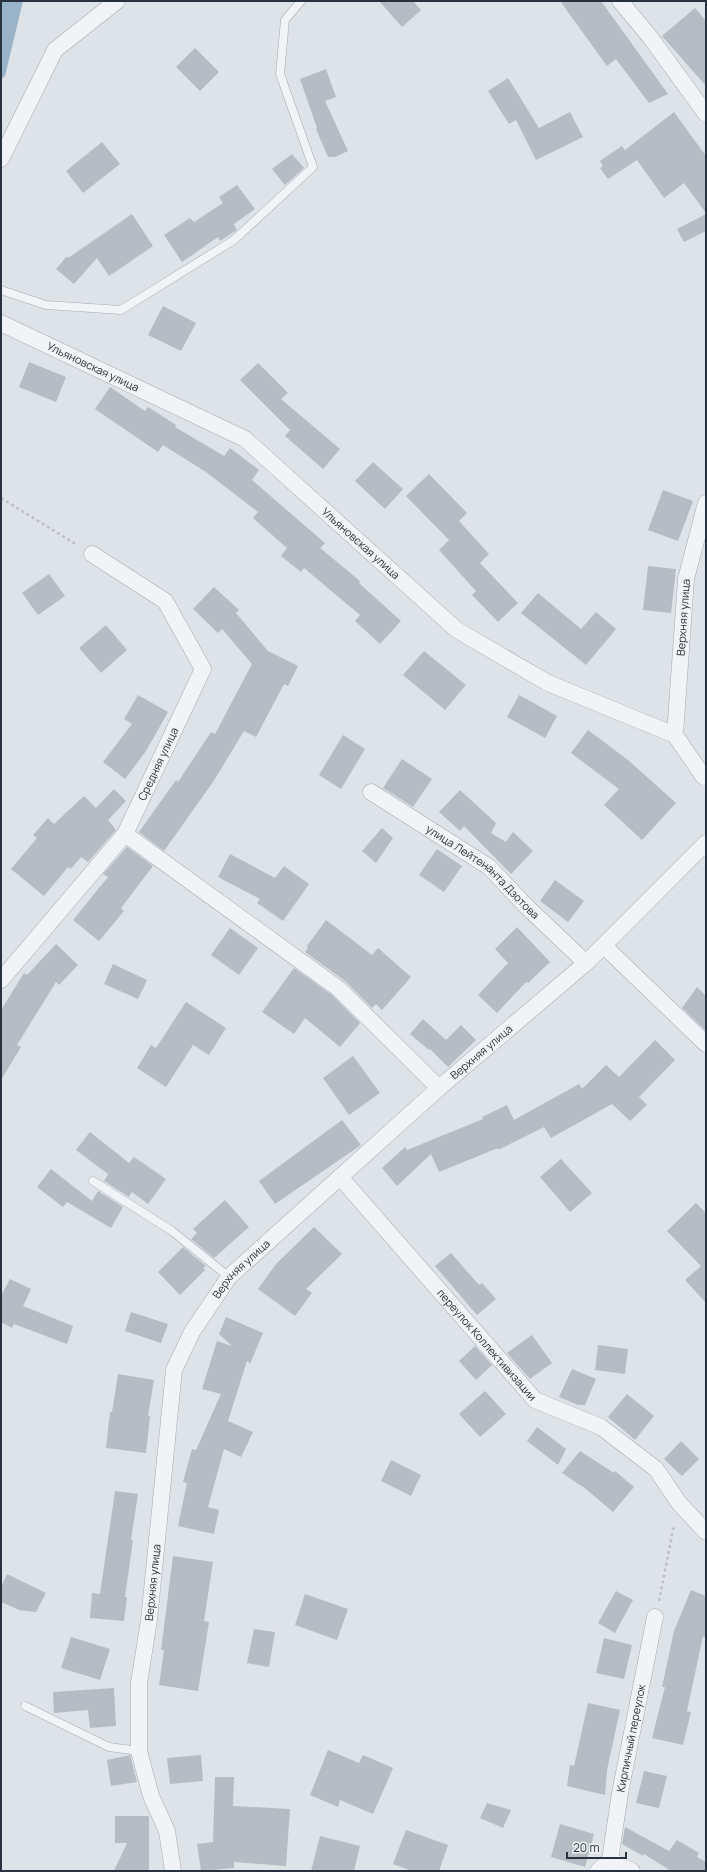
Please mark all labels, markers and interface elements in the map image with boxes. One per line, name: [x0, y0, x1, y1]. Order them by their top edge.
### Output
street label: Ульяновская улица: [45, 338, 142, 395]
street label: Ульяновская улица: [319, 504, 403, 582]
street label: Верхняя улица: [673, 578, 693, 656]
street label: Средняя улица: [134, 725, 181, 803]
street label: улица Лейтенанта Дзотова: [424, 821, 543, 922]
street label: Верхняя улица: [447, 1021, 515, 1082]
street label: Верхняя улица: [209, 1236, 273, 1301]
street label: переулок Коллективизации: [434, 1285, 540, 1404]
street label: Верхняя улица: [141, 1543, 164, 1622]
street label: Кирпичный переулок: [612, 1682, 649, 1793]
scale bar: [567, 1834, 626, 1860]
text: 20 m: [573, 1839, 600, 1856]

